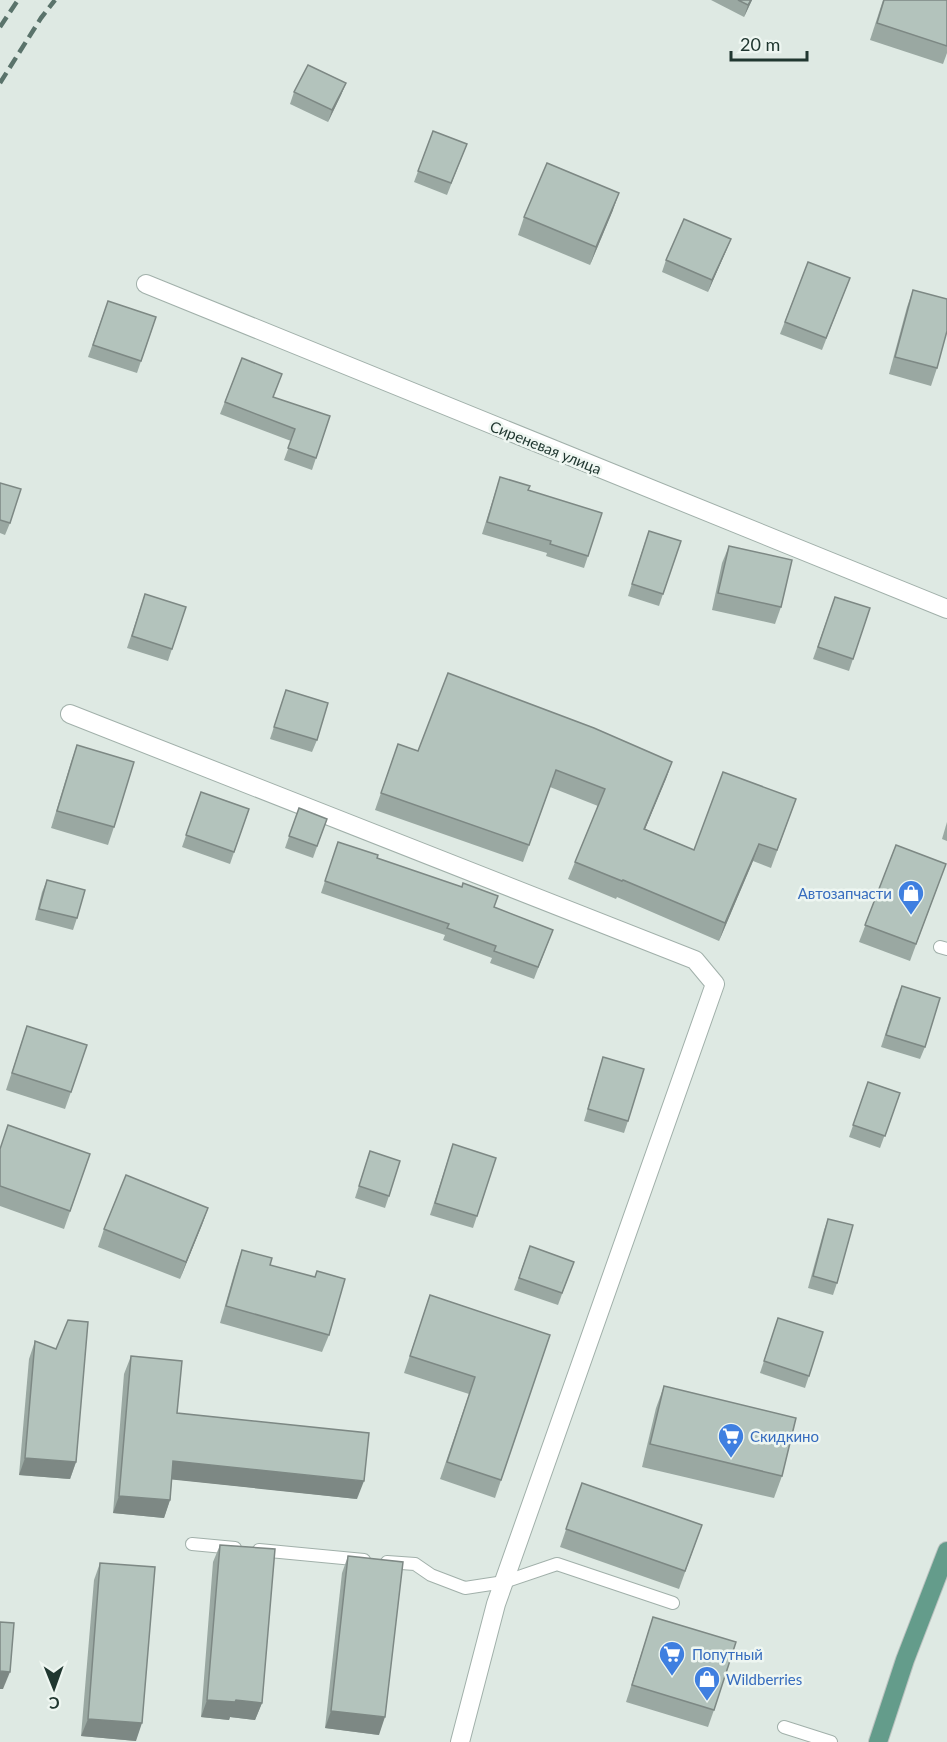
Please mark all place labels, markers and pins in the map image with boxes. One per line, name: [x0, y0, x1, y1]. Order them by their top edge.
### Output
shop icon: Автозапчасти: [896, 878, 926, 916]
place label: Автозапчасти: [798, 884, 892, 902]
supermarket icon: Скидкино: [716, 1421, 746, 1459]
place label: Скидкино: [750, 1427, 819, 1445]
supermarket icon: Попутный: [657, 1639, 687, 1677]
place label: Попутный: [692, 1645, 763, 1663]
shop icon: Wildberries: [692, 1664, 722, 1702]
place label: Wildberries: [726, 1670, 802, 1688]

